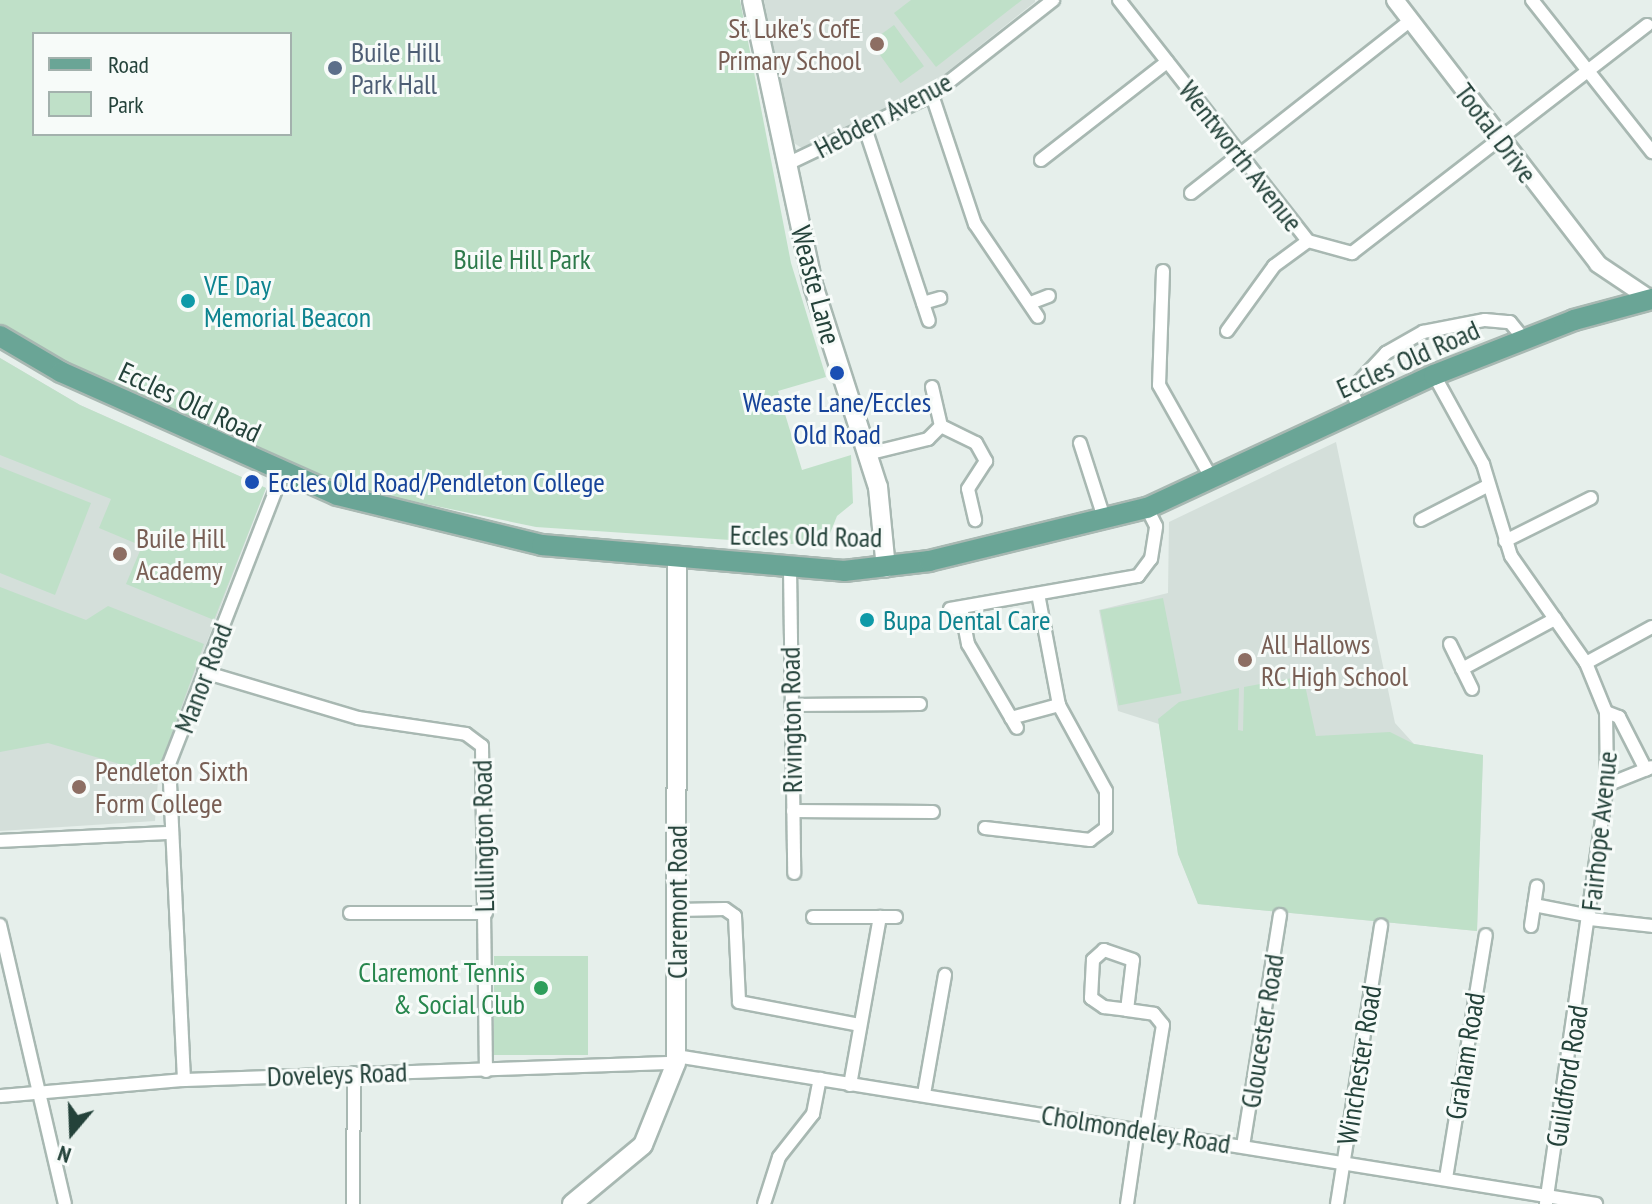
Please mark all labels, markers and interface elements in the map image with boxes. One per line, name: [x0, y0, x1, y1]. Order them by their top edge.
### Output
place label: St Luke's CofE Primary School: [717, 11, 861, 77]
legend: [32, 32, 292, 136]
place label: Buile Hill Park Hall: [351, 35, 441, 101]
marker: St Luke's CofE Primary School: [868, 35, 886, 53]
text: Road: [108, 49, 149, 80]
marker: Buile Hill Park Hall: [326, 59, 344, 77]
street label: Hebden Avenue: [808, 65, 958, 165]
street label: Wentworth Avenue: [1171, 74, 1311, 238]
street label: Tootal Drive: [1448, 77, 1544, 189]
text: Park: [108, 89, 144, 120]
street label: Weaste Lane: [784, 222, 848, 348]
park label: Buile Hill Park: [453, 242, 591, 276]
place label: VE Day Memorial Beacon: [204, 268, 371, 334]
marker: VE Day Memorial Beacon: [179, 292, 197, 310]
street label: Eccles Old Road: [1331, 313, 1485, 405]
street label: Eccles Old Road: [114, 355, 266, 449]
marker: Weaste Lane/Eccles Old Road: [828, 364, 846, 382]
place label: Weaste Lane/Eccles Old Road: [743, 385, 931, 451]
place label: Eccles Old Road/Pendleton College: [268, 465, 605, 499]
marker: Eccles Old Road/Pendleton College: [243, 473, 261, 491]
street label: Eccles Old Road: [729, 518, 883, 554]
place label: Buile Hill Academy: [136, 521, 226, 587]
marker: Buile Hill Academy: [111, 545, 129, 563]
place label: Bupa Dental Care: [883, 603, 1050, 637]
marker: Bupa Dental Care: [858, 611, 876, 629]
street label: Manor Road: [167, 618, 239, 738]
place label: All Hallows RC High School: [1261, 627, 1409, 693]
street label: Rivington Road: [773, 647, 809, 793]
marker: All Hallows RC High School: [1236, 651, 1254, 669]
street label: Fairhope Avenue: [1574, 749, 1624, 913]
place label: Pendleton Sixth Form College: [95, 754, 248, 820]
street label: Lullington Road: [465, 759, 501, 913]
marker: Pendleton Sixth Form College: [70, 778, 88, 796]
street label: Claremont Road: [660, 825, 694, 979]
street label: Gloucester Road: [1233, 952, 1291, 1110]
place label: Claremont Tennis & Social Club: [358, 955, 525, 1021]
marker: Claremont Tennis & Social Club: [532, 979, 550, 997]
street label: Winchester Road: [1330, 983, 1388, 1147]
street label: Graham Road: [1438, 990, 1492, 1122]
street label: Guildford Road: [1539, 1003, 1595, 1149]
street label: Doveleys Road: [266, 1055, 408, 1093]
north arrow: [32, 1092, 112, 1172]
street label: Cholmondeley Road: [1039, 1097, 1233, 1161]
text: N: [54, 1140, 74, 1170]

